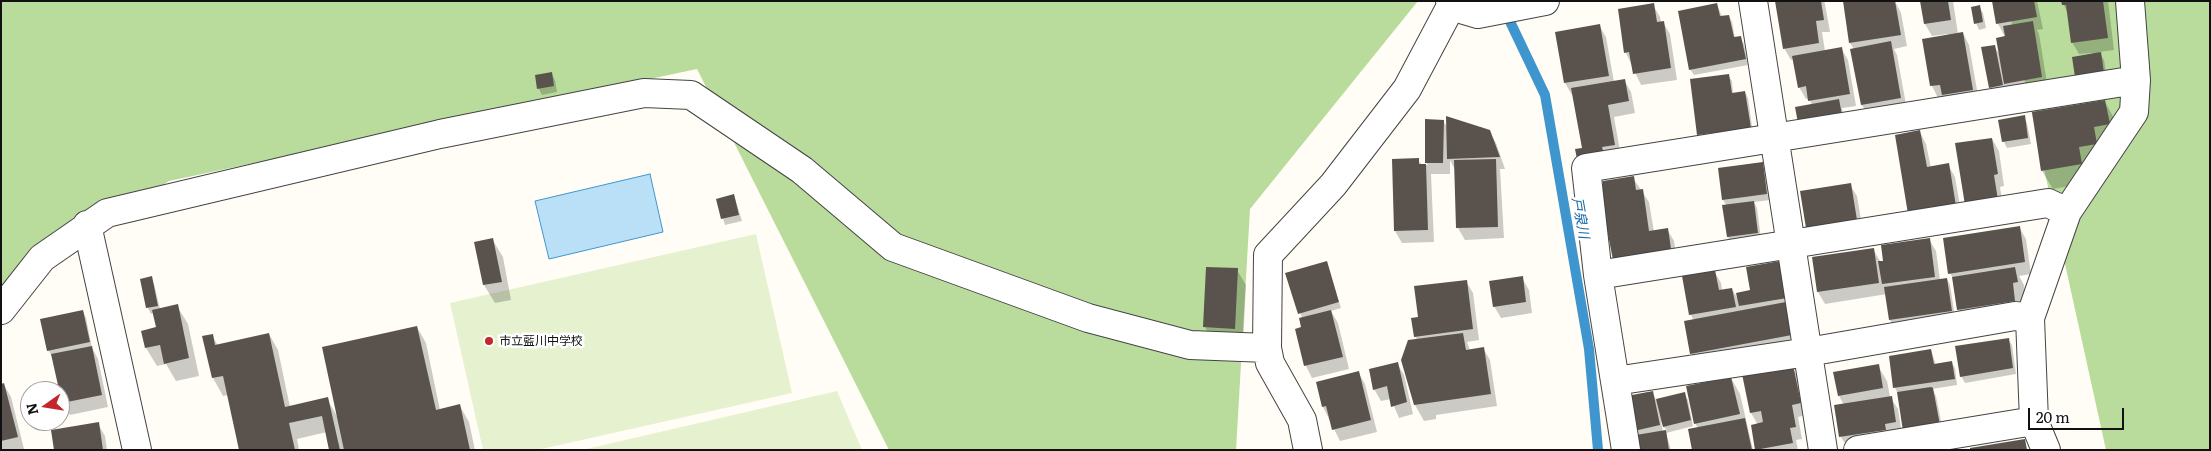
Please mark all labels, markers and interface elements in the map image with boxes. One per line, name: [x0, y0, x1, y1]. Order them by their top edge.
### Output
water label: 戸泉川: [1568, 196, 1592, 240]
place label: 市立藍川中学校: [499, 334, 583, 348]
marker: 市立藍川中学校: [483, 335, 495, 347]
north arrow: [20, 381, 70, 431]
scale bar: [2031, 398, 2127, 430]
text: N: [20, 401, 42, 417]
text: 20 m: [2036, 405, 2070, 428]

